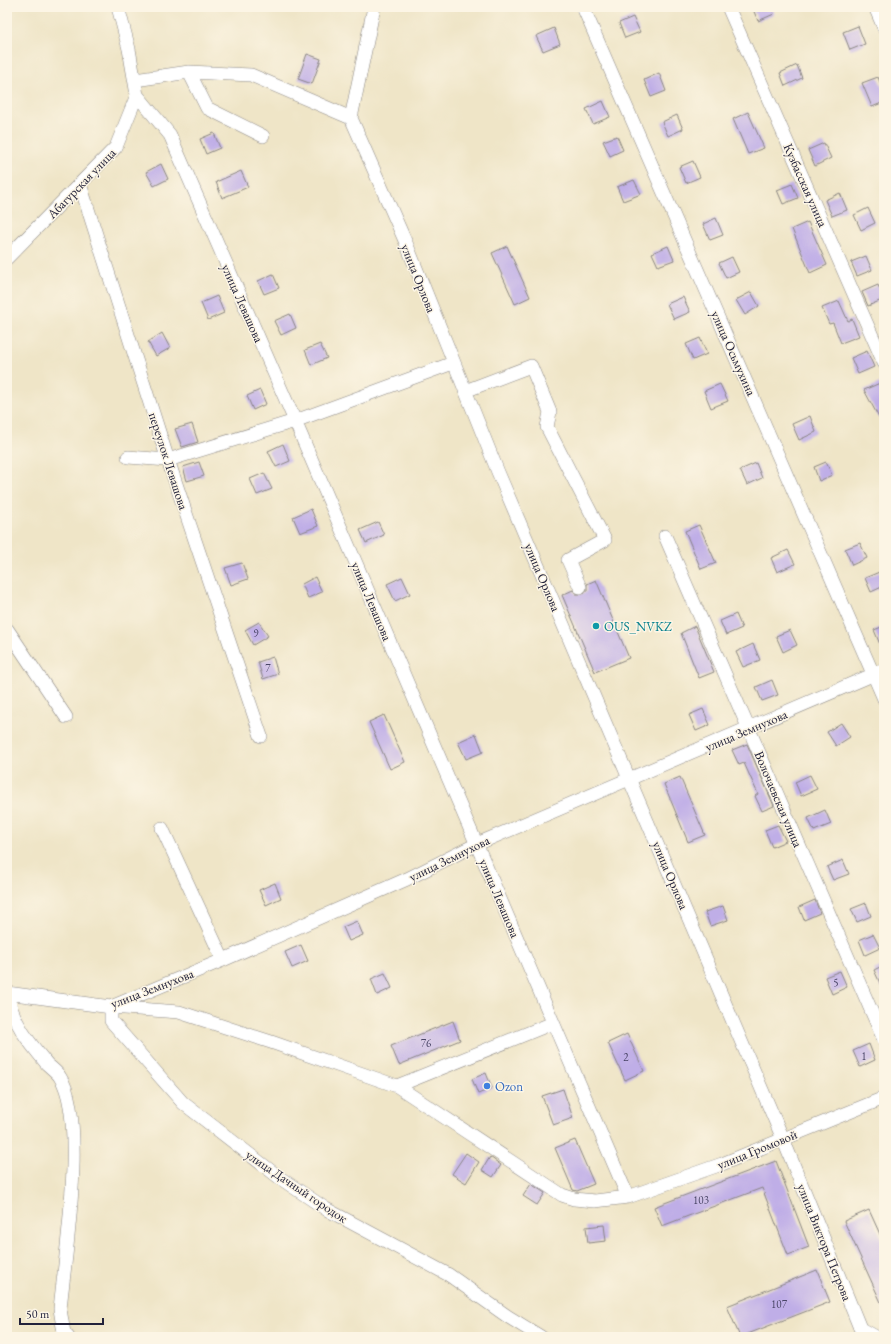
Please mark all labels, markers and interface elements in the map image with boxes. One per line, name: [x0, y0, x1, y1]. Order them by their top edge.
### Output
street label: Кузбасская улица: [780, 141, 832, 230]
street label: Абагурская улица: [43, 144, 120, 223]
street label: улица Орлова: [397, 241, 440, 316]
street label: улица Левашова: [218, 261, 268, 346]
street label: улица Осьмухина: [707, 308, 760, 399]
street label: переулок Левашова: [145, 410, 193, 513]
street label: улица Орлова: [521, 540, 565, 615]
street label: улица Левашова: [347, 559, 396, 644]
place label: OUS_NVKZ: [604, 618, 672, 635]
marker: OUS_NVKZ: [591, 621, 601, 631]
house number: 9: [253, 626, 259, 640]
house number: 7: [265, 661, 271, 675]
street label: улица Земнухова: [703, 705, 791, 755]
street label: Волочаевская улица: [751, 748, 807, 851]
street label: улица Земнухова: [406, 831, 493, 885]
street label: улица Орлова: [649, 838, 693, 913]
street label: улица Левашова: [475, 856, 524, 941]
street label: улица Земнухова: [108, 965, 197, 1012]
house number: 5: [833, 975, 839, 989]
house number: 76: [421, 1036, 432, 1050]
house number: 1: [861, 1049, 867, 1063]
house number: 2: [623, 1050, 629, 1064]
place label: Ozon: [495, 1078, 523, 1095]
marker: Ozon: [482, 1081, 492, 1091]
street label: улица Громовой: [715, 1126, 800, 1173]
street label: улица Дачный городок: [242, 1146, 352, 1227]
street label: улица Виктора Петрова: [793, 1181, 856, 1304]
house number: 103: [693, 1193, 709, 1207]
house number: 107: [771, 1297, 788, 1311]
scale bar: [20, 1300, 103, 1326]
text: 50 m: [26, 1306, 50, 1322]

